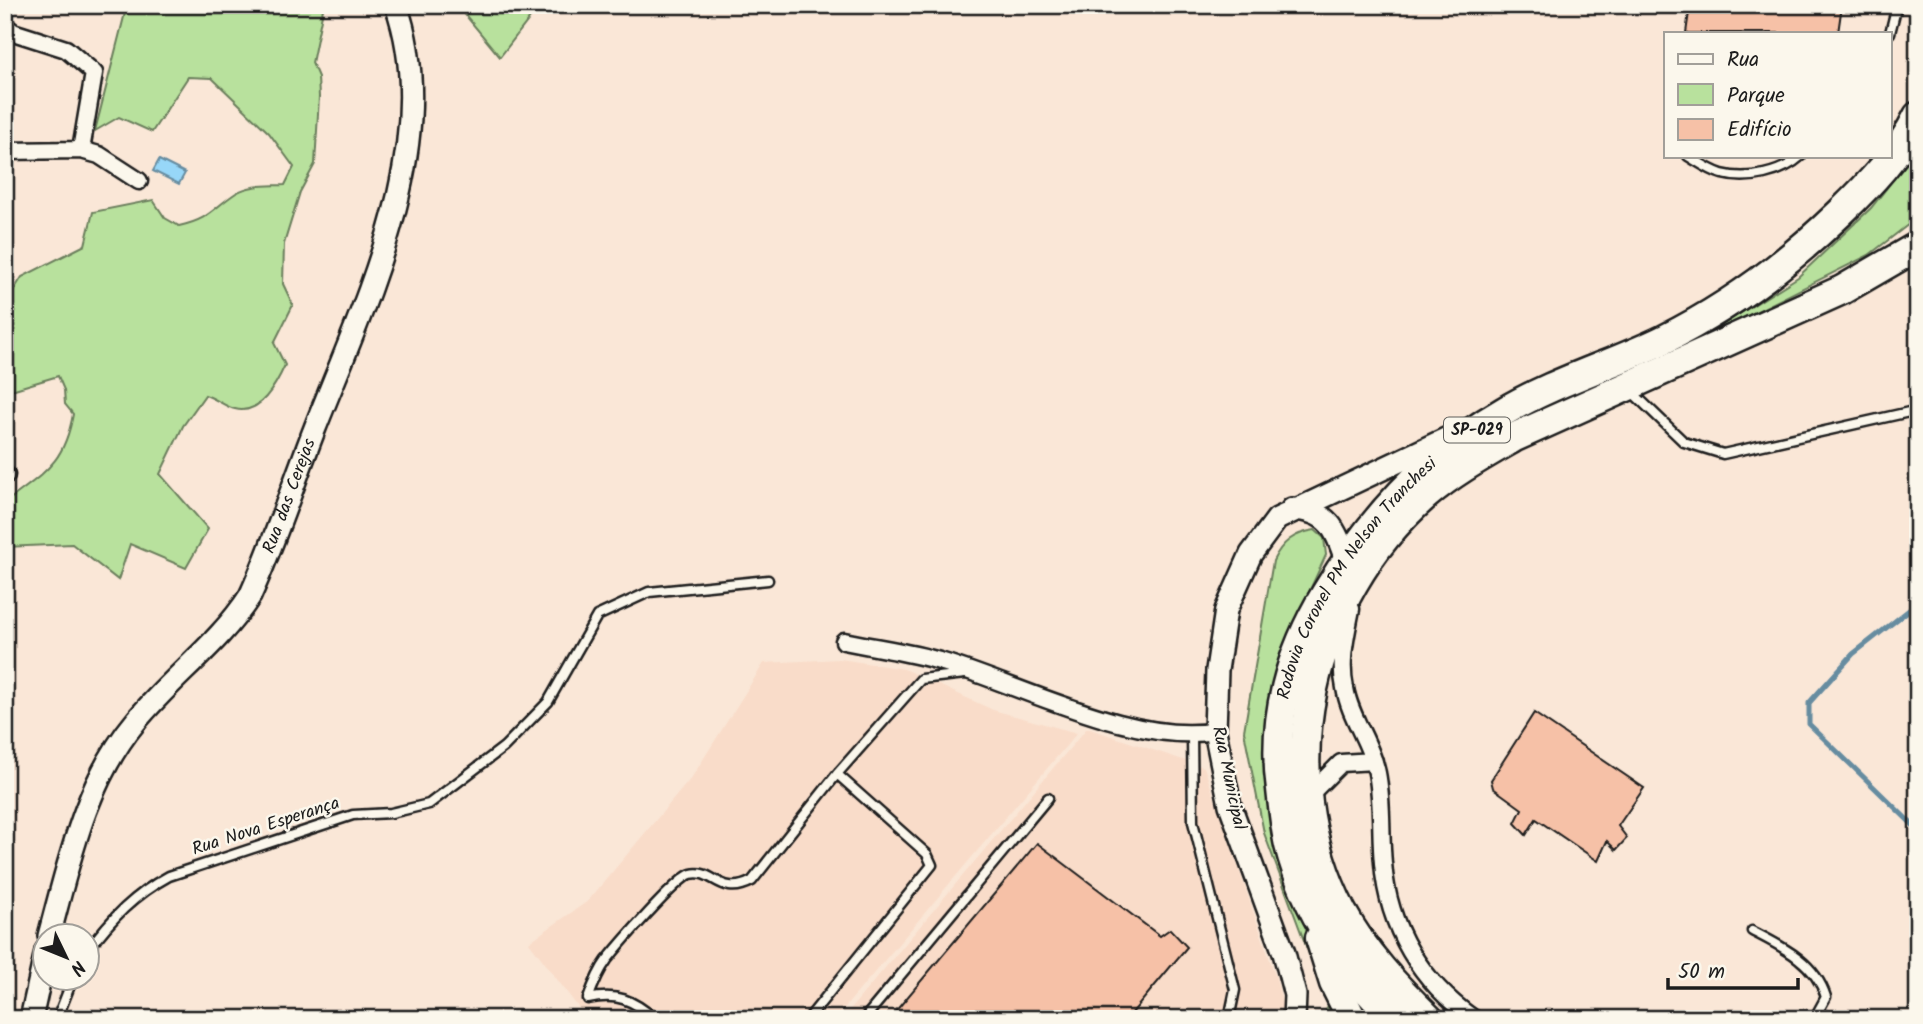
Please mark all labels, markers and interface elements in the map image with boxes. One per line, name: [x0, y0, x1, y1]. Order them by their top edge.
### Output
legend: [1664, 32, 1892, 158]
text: Rua: [1727, 44, 1759, 77]
text: Parque: [1727, 80, 1785, 113]
text: Edifício: [1727, 114, 1792, 147]
road number: SP-029: [1444, 418, 1510, 442]
street label: Rua das Cerejas: [255, 434, 324, 558]
street label: Rodovia Coronel PM Nelson Tranchesi: [1269, 450, 1444, 702]
street label: Rua Municipal: [1203, 723, 1253, 833]
street label: Rua Nova Esperança: [188, 789, 344, 865]
north arrow: [32, 922, 102, 992]
scale bar: [1668, 947, 1797, 991]
text: N: [62, 953, 92, 982]
text: 50 m: [1678, 956, 1725, 989]

